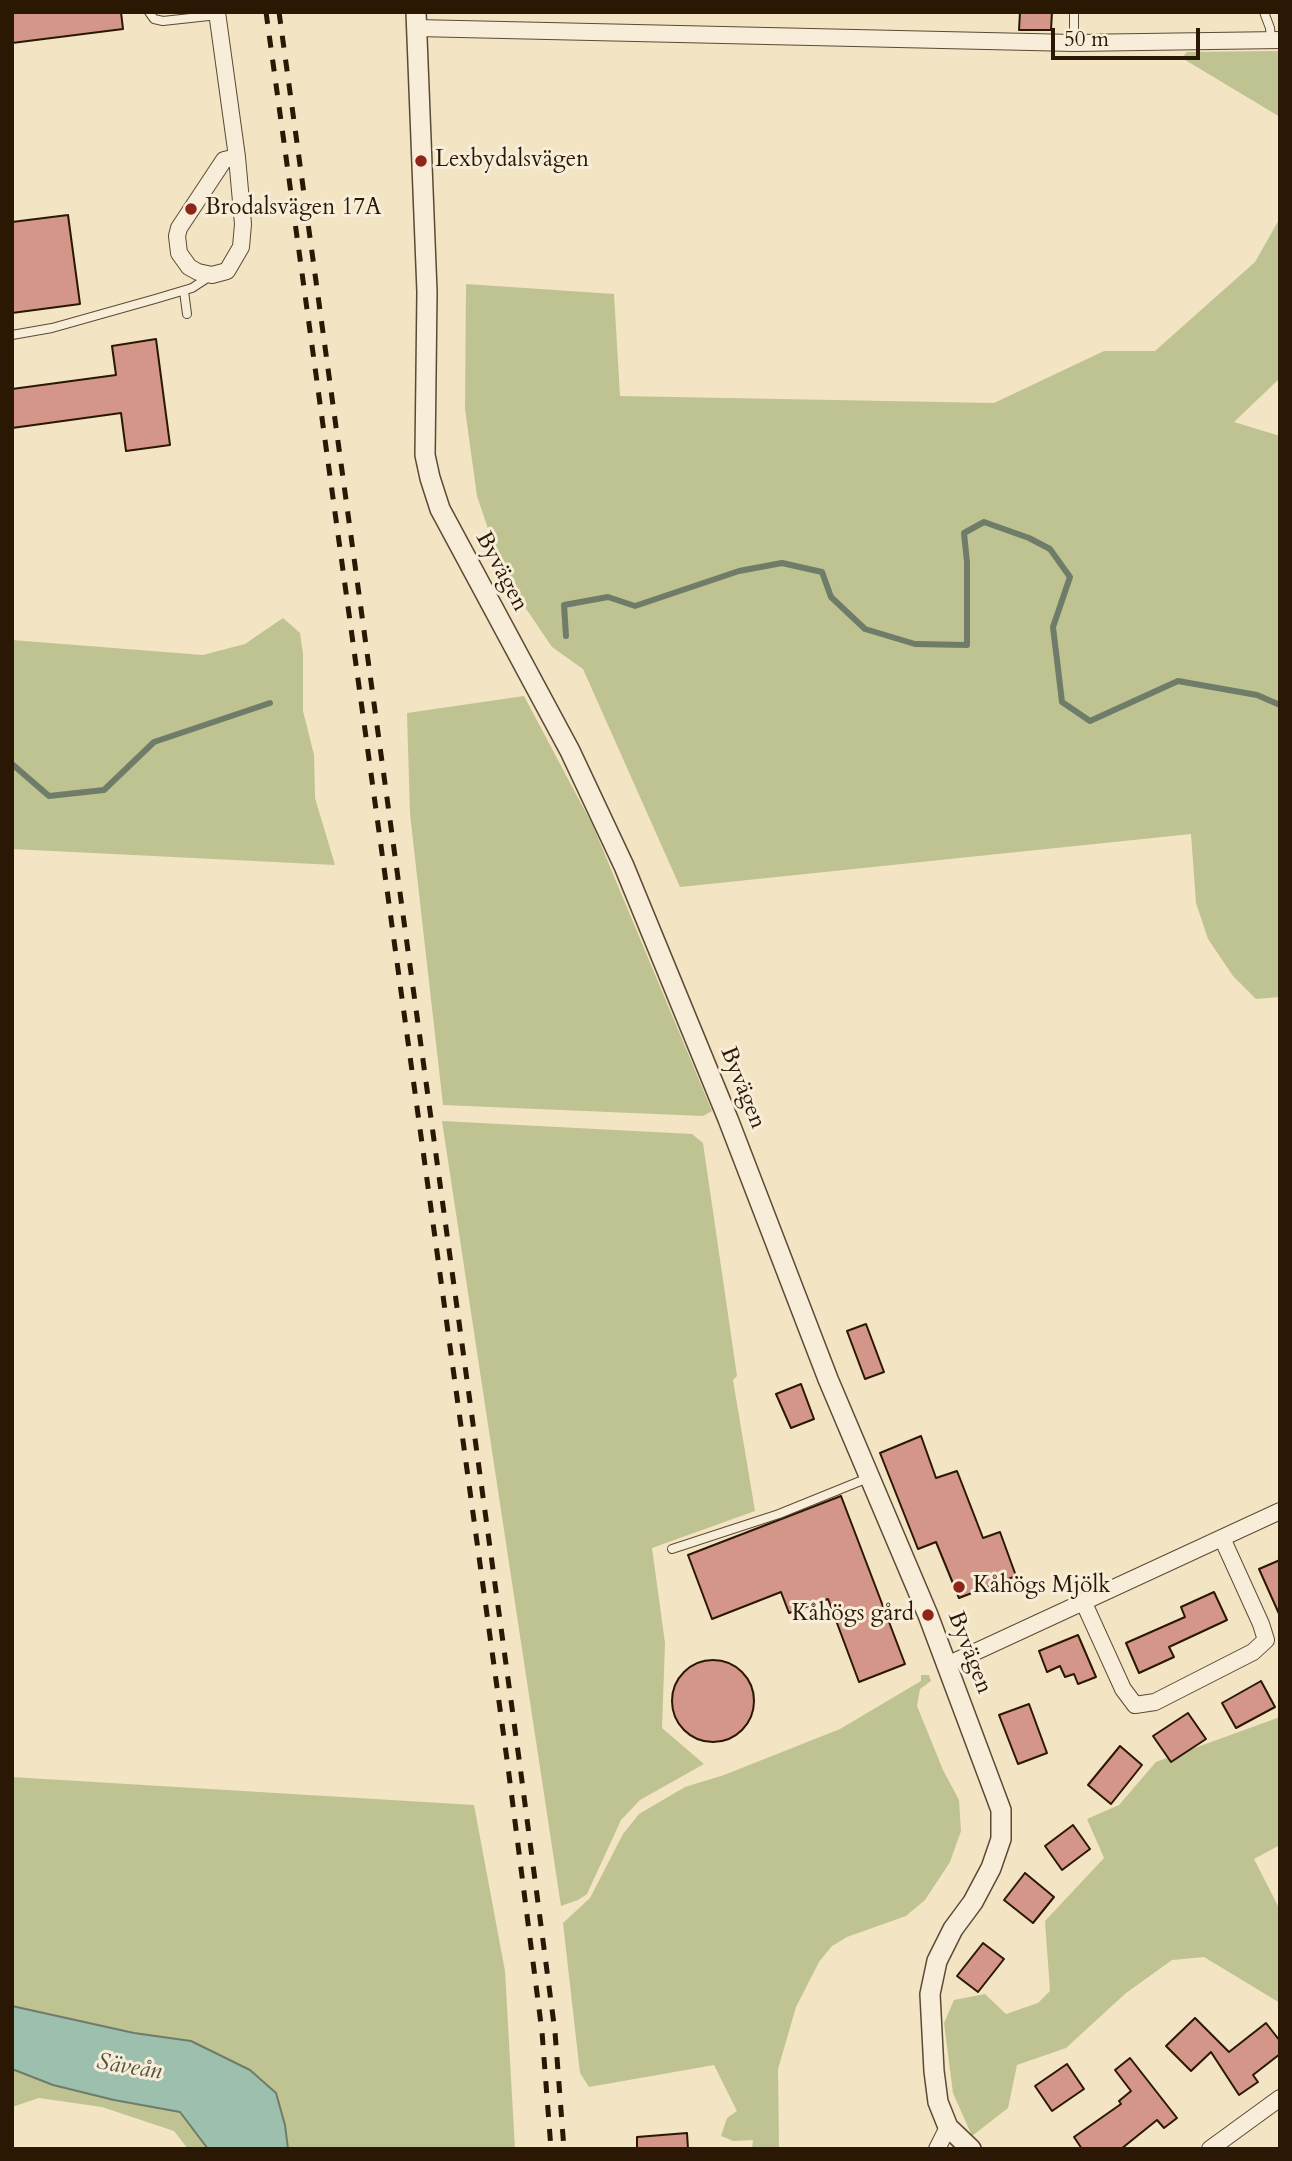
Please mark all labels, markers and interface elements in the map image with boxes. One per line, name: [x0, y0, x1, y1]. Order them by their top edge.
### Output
scale bar: [1054, 14, 1203, 58]
text: 50 m: [1064, 25, 1109, 54]
place label: Lexbydalsvägen: [435, 147, 589, 175]
marker: Lexbydalsvägen: [413, 153, 429, 169]
place label: Brodalsvägen 17A: [205, 195, 381, 223]
marker: Brodalsvägen 17A: [183, 201, 199, 217]
street label: Byvägen: [469, 528, 533, 616]
street label: Byvägen: [713, 1043, 771, 1133]
place label: Kåhögs Mjölk: [973, 1573, 1111, 1601]
marker: Kåhögs Mjölk: [951, 1579, 967, 1595]
place label: Kåhögs gård: [792, 1601, 914, 1629]
marker: Kåhögs gård: [920, 1607, 936, 1623]
street label: Byvägen: [941, 1608, 997, 1698]
water label: Säveån: [94, 2049, 164, 2087]

